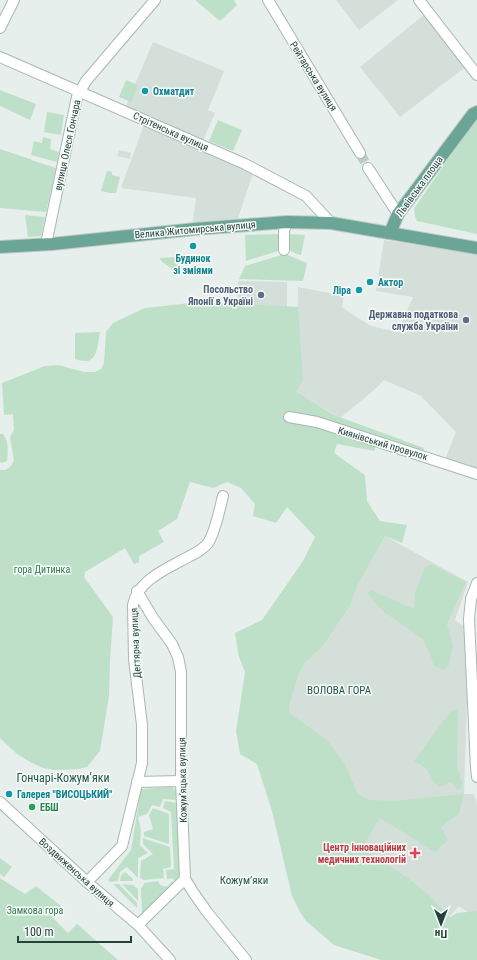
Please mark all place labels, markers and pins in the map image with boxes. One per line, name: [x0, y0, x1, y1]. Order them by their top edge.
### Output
marker: Охматдит: [140, 86, 150, 96]
place label: Охматдит: [153, 86, 195, 97]
marker: Будинок зі зміями: [188, 241, 198, 251]
place label: Будинок зі зміями: [173, 253, 213, 276]
marker: Актор: [365, 277, 375, 287]
place label: Актор: [378, 277, 403, 288]
place label: Посольство Японії в Україні: [187, 284, 253, 307]
place label: Ліра: [333, 285, 351, 296]
marker: Ліра: [354, 285, 364, 295]
marker: Посольство Японії в Україні: [256, 290, 266, 300]
place label: Державна податкова служба України: [369, 309, 458, 332]
marker: Державна податкова служба України: [461, 315, 471, 325]
place label: Галерея "ВИСОЦЬКИЙ": [17, 788, 112, 800]
marker: Галерея "ВИСОЦЬКИЙ": [4, 789, 14, 799]
marker: ЕБШ: [27, 802, 37, 812]
place label: ЕБШ: [40, 802, 59, 813]
place label: Центр інноваційних медичних технологій: [318, 842, 406, 865]
marker: Центр інноваційних медичних технологій: [409, 847, 421, 859]

